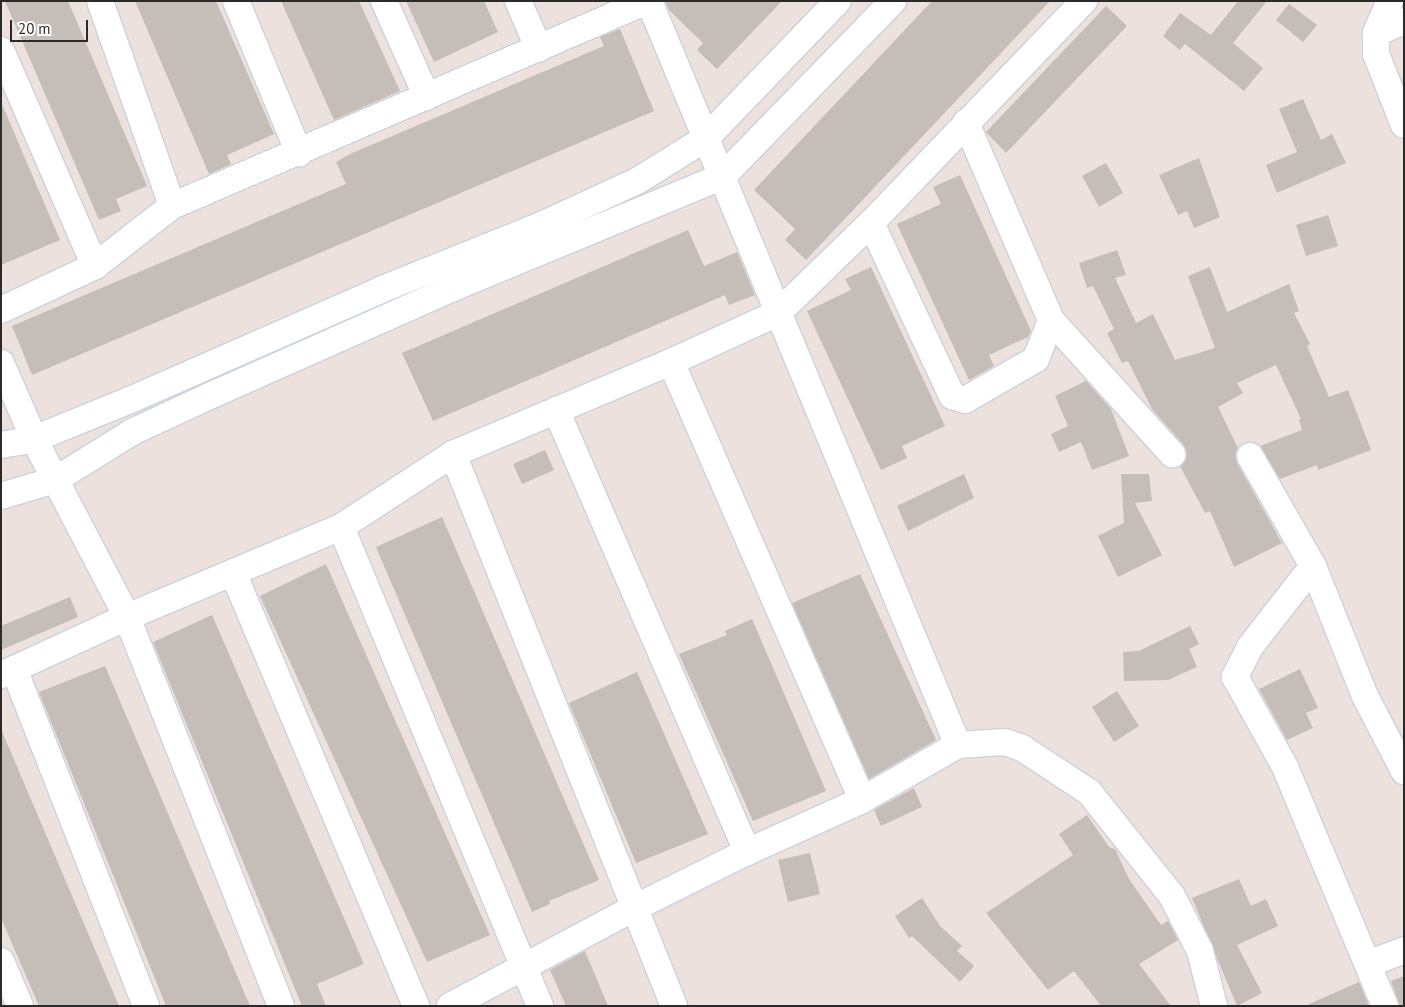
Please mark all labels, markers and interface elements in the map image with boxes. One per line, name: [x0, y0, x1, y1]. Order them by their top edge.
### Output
scale bar: [12, 10, 90, 42]
text: 20 m: [18, 19, 51, 38]

